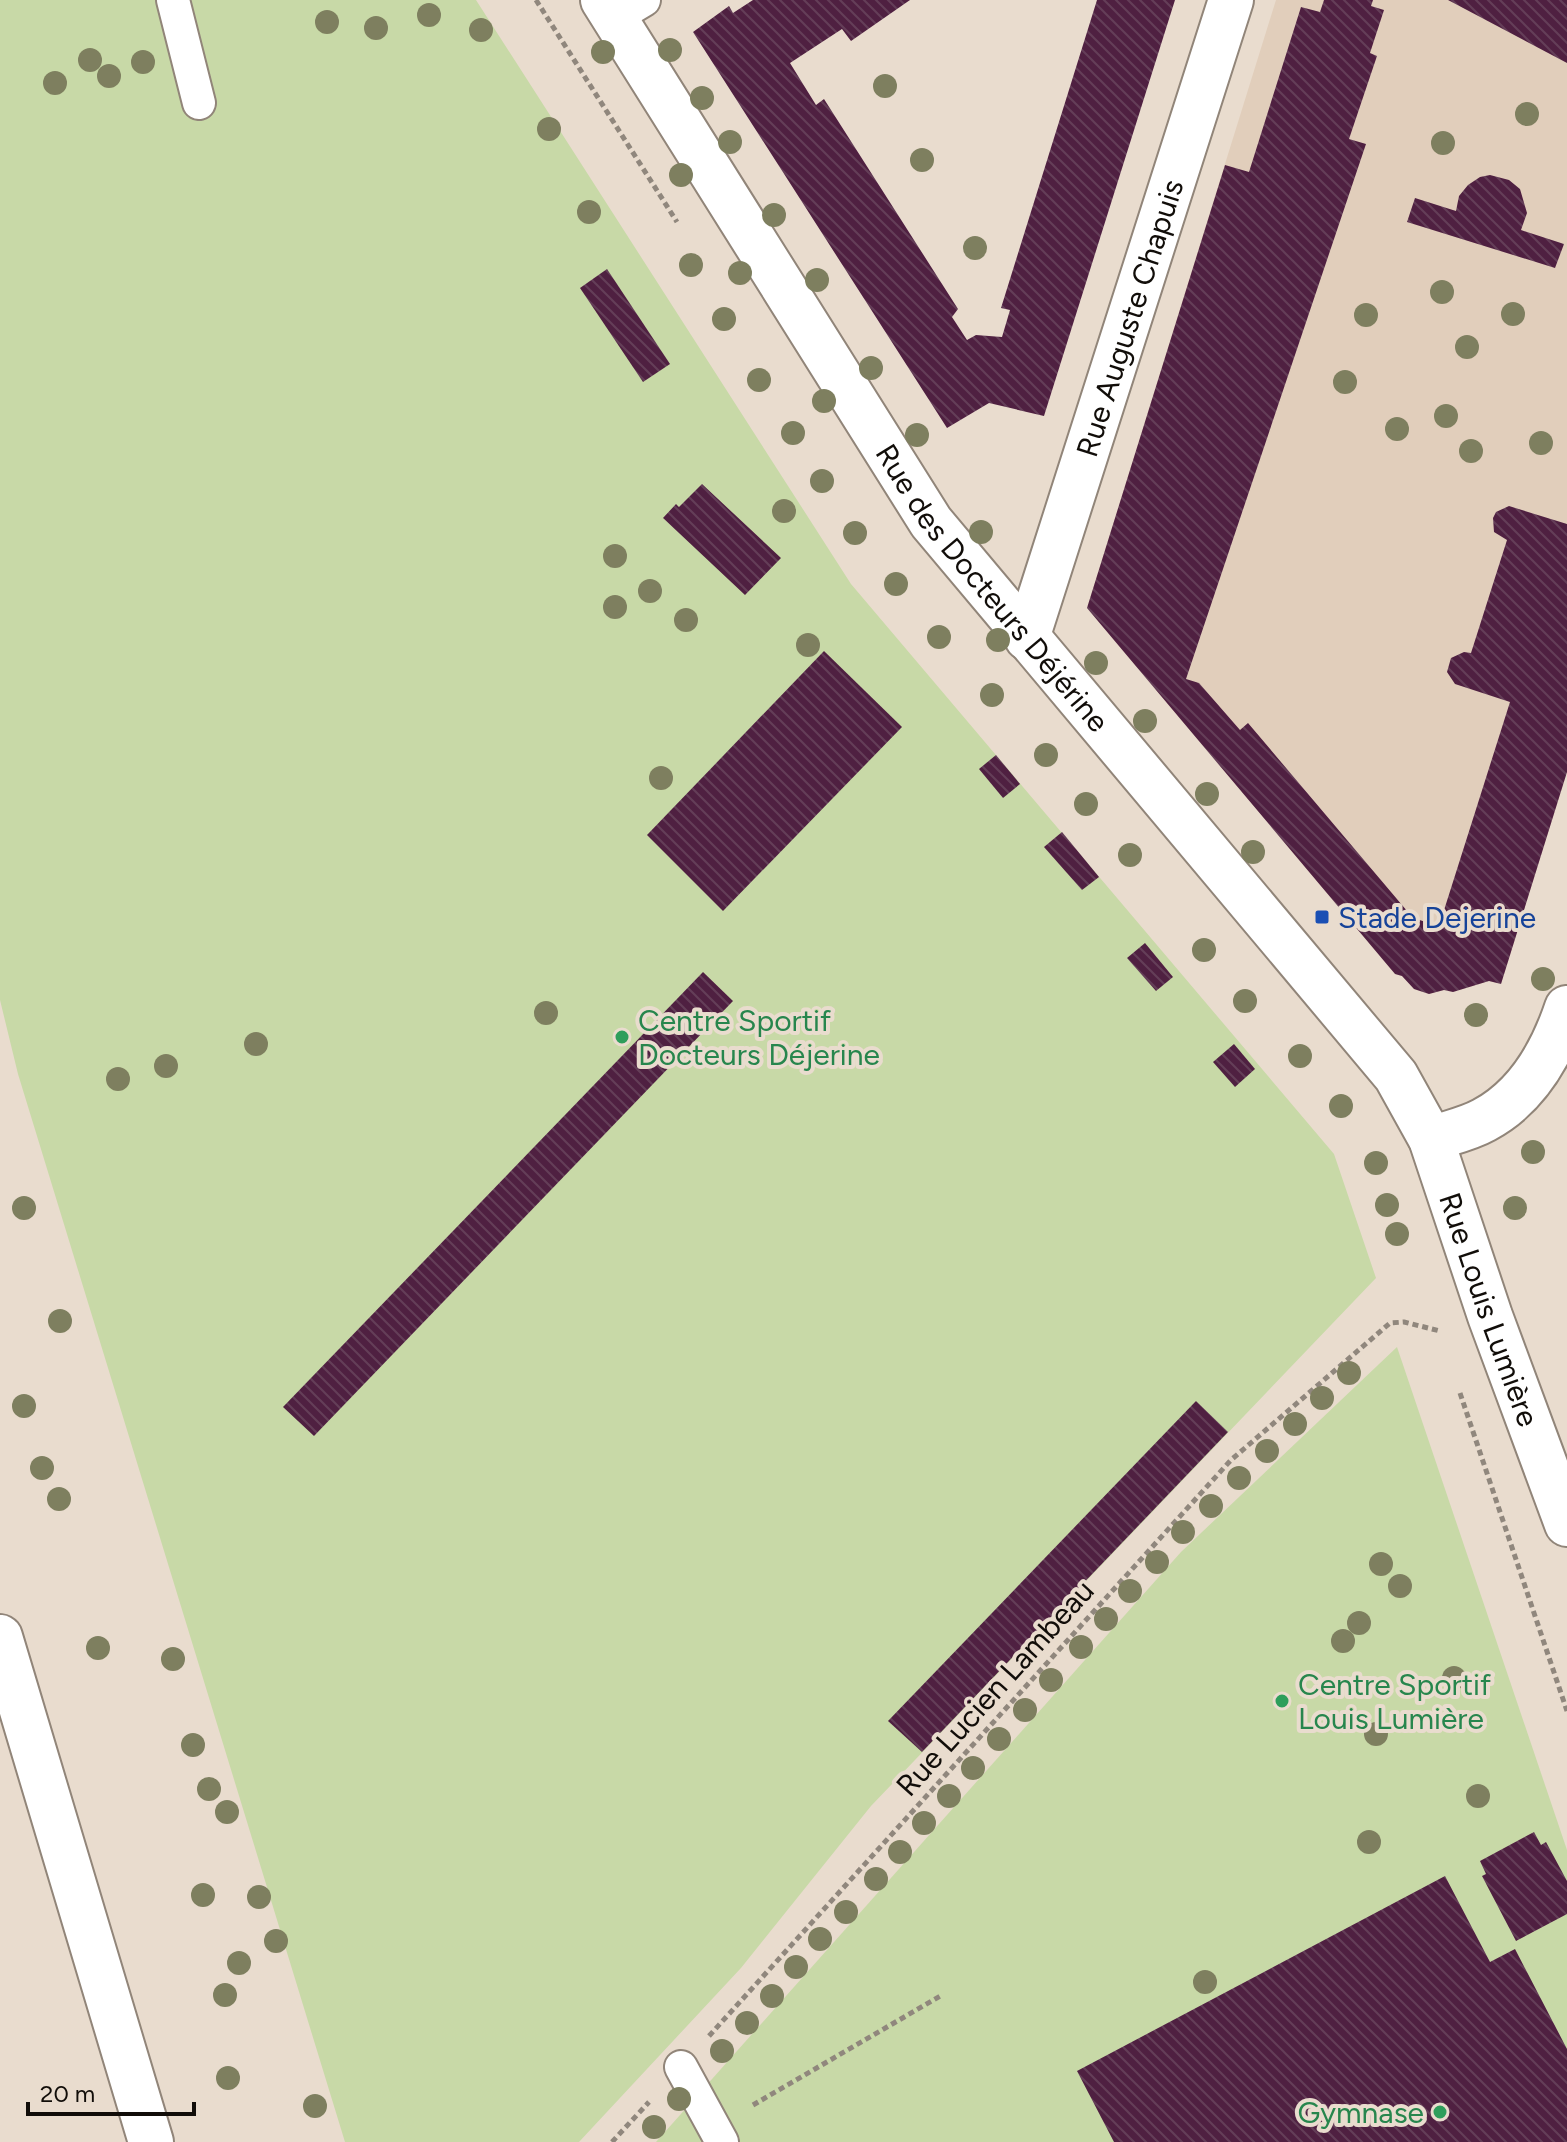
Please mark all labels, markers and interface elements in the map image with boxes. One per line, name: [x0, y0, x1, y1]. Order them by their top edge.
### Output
street label: Rue Auguste Chapuis: [1068, 175, 1191, 461]
street label: Rue des Docteurs Déjérine: [868, 437, 1117, 739]
place label: Stade Dejerine: [1338, 899, 1536, 936]
marker: Stade Dejerine: [1313, 908, 1331, 926]
place label: Centre Sportif Docteurs Déjerine: [638, 1002, 880, 1073]
marker: Centre Sportif Docteurs Déjerine: [613, 1028, 631, 1046]
street label: Rue Louis Lumière: [1432, 1188, 1548, 1431]
street label: Rue Lucien Lambeau: [888, 1572, 1102, 1804]
place label: Centre Sportif Louis Lumière: [1298, 1666, 1491, 1737]
marker: Centre Sportif Louis Lumière: [1273, 1692, 1291, 1710]
scale bar: [28, 2066, 194, 2116]
text: 20 m: [40, 2079, 95, 2108]
place label: Gymnase: [1297, 2094, 1424, 2131]
marker: Gymnase: [1431, 2103, 1449, 2121]

